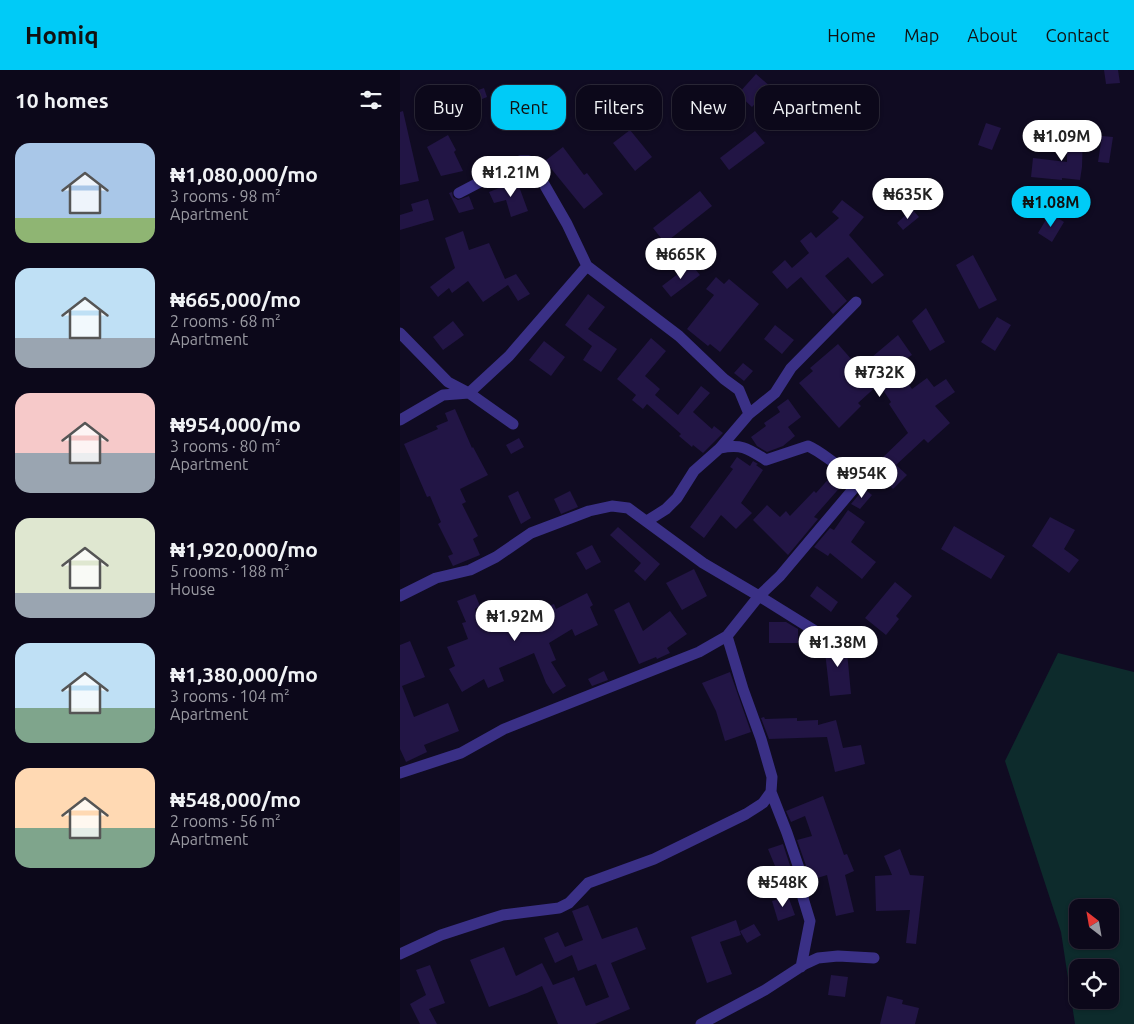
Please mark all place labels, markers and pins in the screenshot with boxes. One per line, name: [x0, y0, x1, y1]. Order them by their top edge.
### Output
pin: ₦1.09M: [1021, 119, 1103, 162]
pin: ₦1.21M: [470, 156, 552, 198]
pin: ₦635K: [873, 178, 943, 220]
pin: ₦1.08M: [1010, 186, 1092, 228]
pin: ₦665K: [646, 238, 716, 280]
pin: ₦732K: [845, 356, 915, 398]
pin: ₦954K: [827, 456, 897, 499]
pin: ₦1.92M: [474, 600, 556, 642]
pin: ₦1.38M: [797, 626, 879, 668]
pin: ₦548K: [748, 866, 818, 908]

